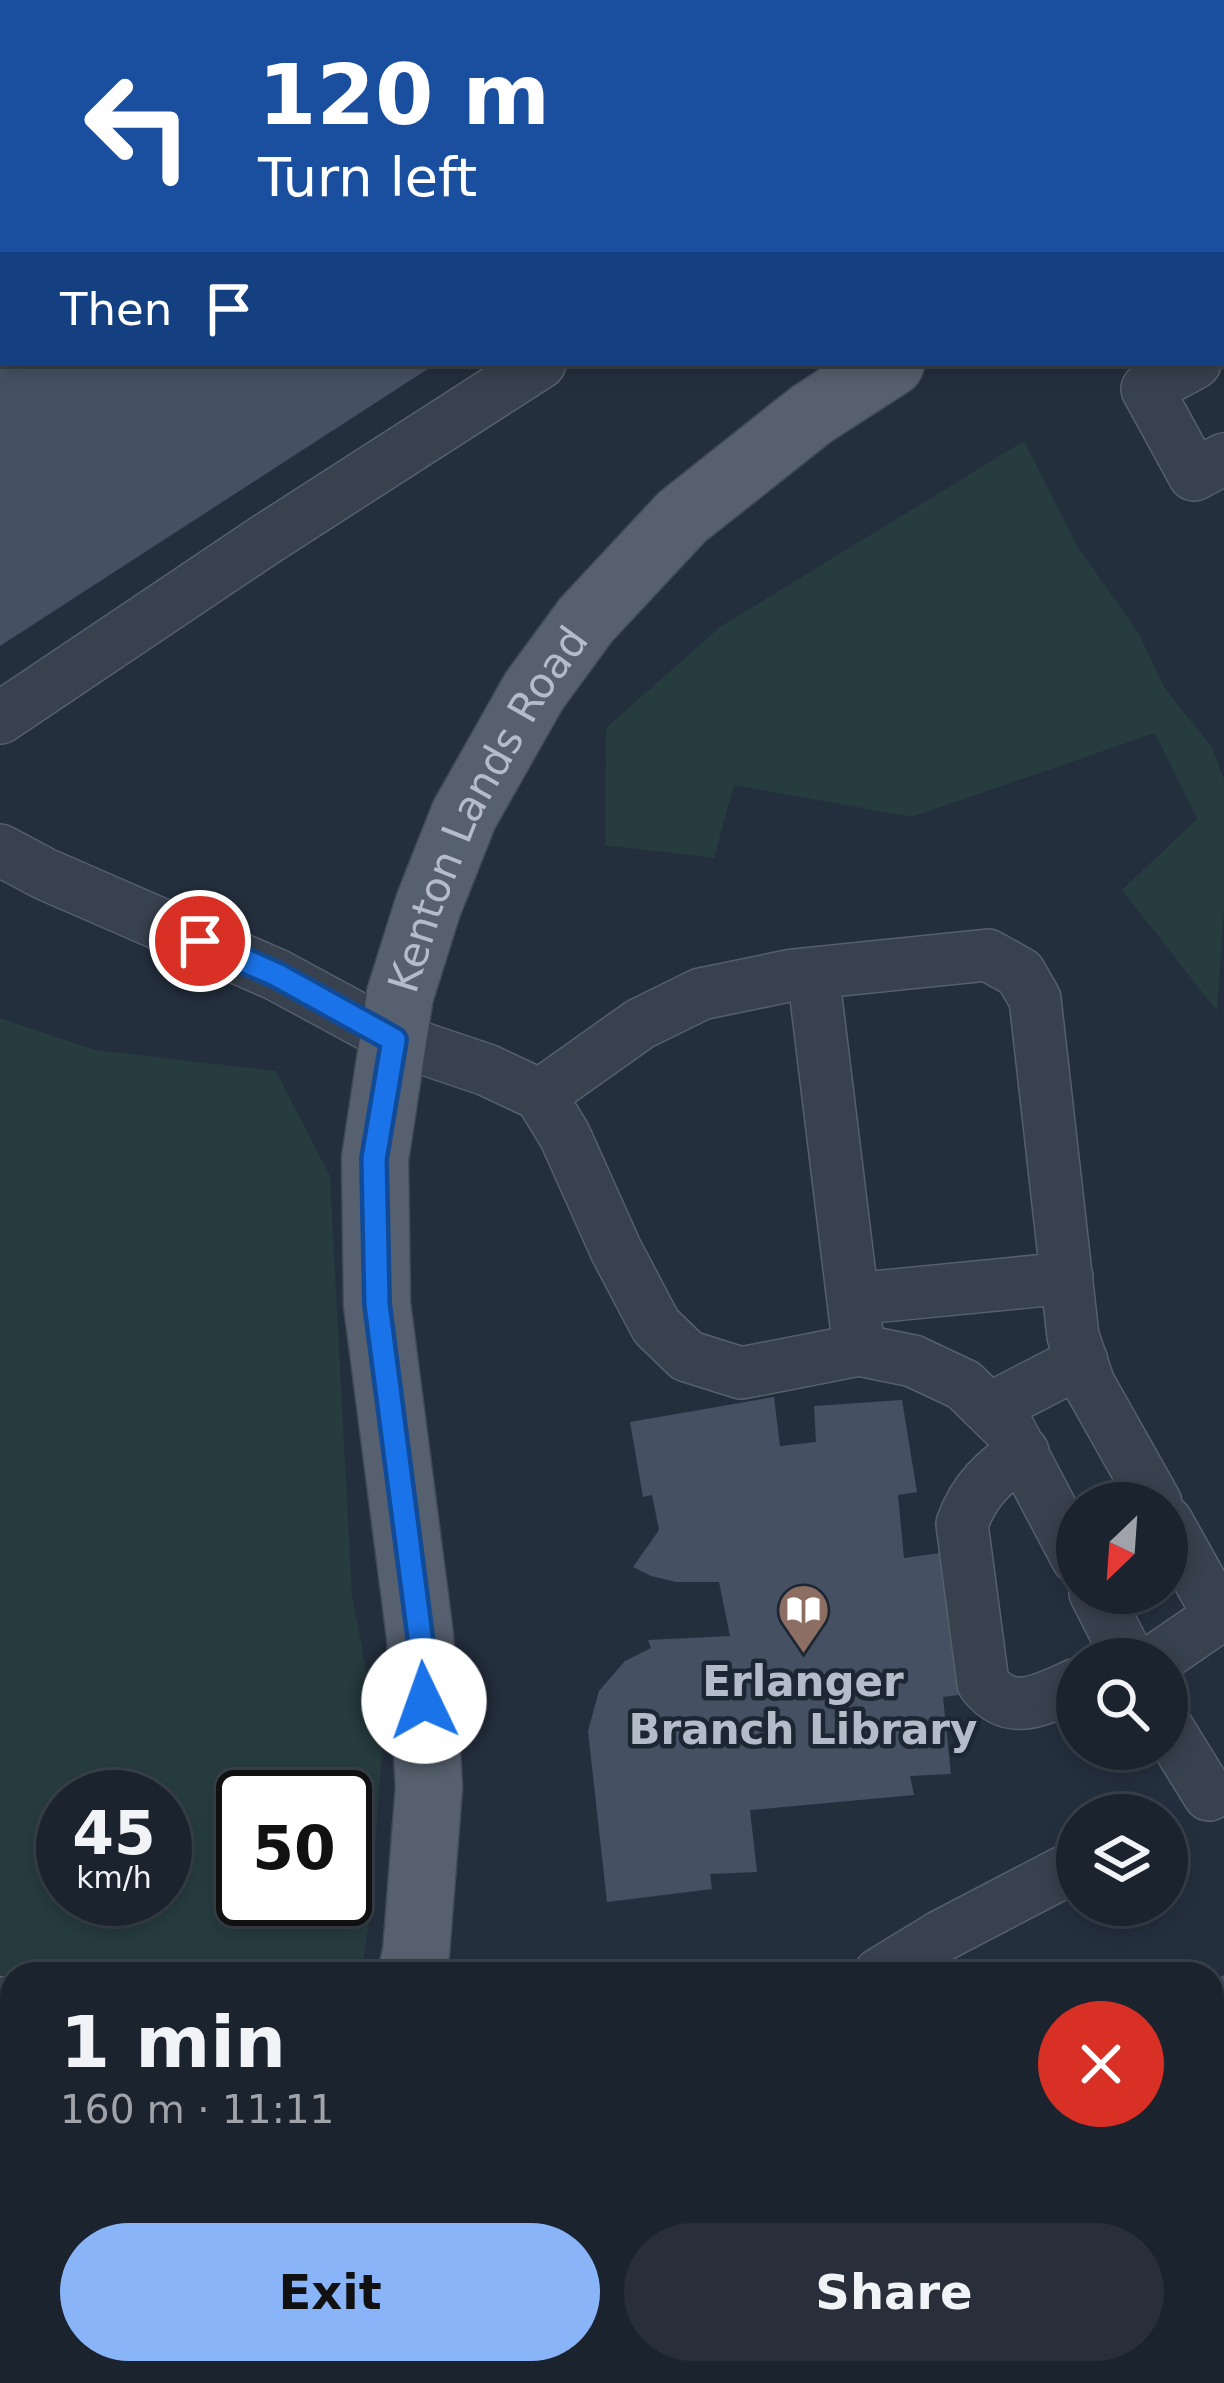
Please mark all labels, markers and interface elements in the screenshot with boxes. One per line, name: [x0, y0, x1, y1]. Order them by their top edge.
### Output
text: 120 m: [258, 46, 550, 144]
icon: left: [60, 48, 216, 204]
text: Turn left: [258, 146, 477, 209]
icon: arrive: [196, 276, 262, 342]
text: Then: [60, 283, 172, 336]
street label: Kenton Lands Road: [378, 617, 598, 998]
pin: [149, 890, 251, 992]
icon: arrive: [167, 908, 233, 974]
north arrow: [1056, 1482, 1188, 1614]
map controls: [1056, 1482, 1188, 1926]
library icon: Erlanger Branch Library: [775, 1581, 831, 1655]
position arrow: [361, 1638, 487, 1764]
button: search: [1056, 1638, 1188, 1770]
place label: Erlanger Branch Library: [629, 1657, 977, 1754]
speed limit sign: 50: [216, 1770, 372, 1926]
button: layers: [1056, 1794, 1188, 1926]
text: 45: [72, 1798, 156, 1868]
text: km/h: [76, 1860, 152, 1895]
text: 1 min: [60, 2000, 286, 2084]
button: close: [1038, 2001, 1164, 2127]
text: 160 m · 11:11: [60, 2087, 334, 2132]
button: Exit: [60, 2223, 600, 2361]
button: Share: [624, 2223, 1164, 2361]

